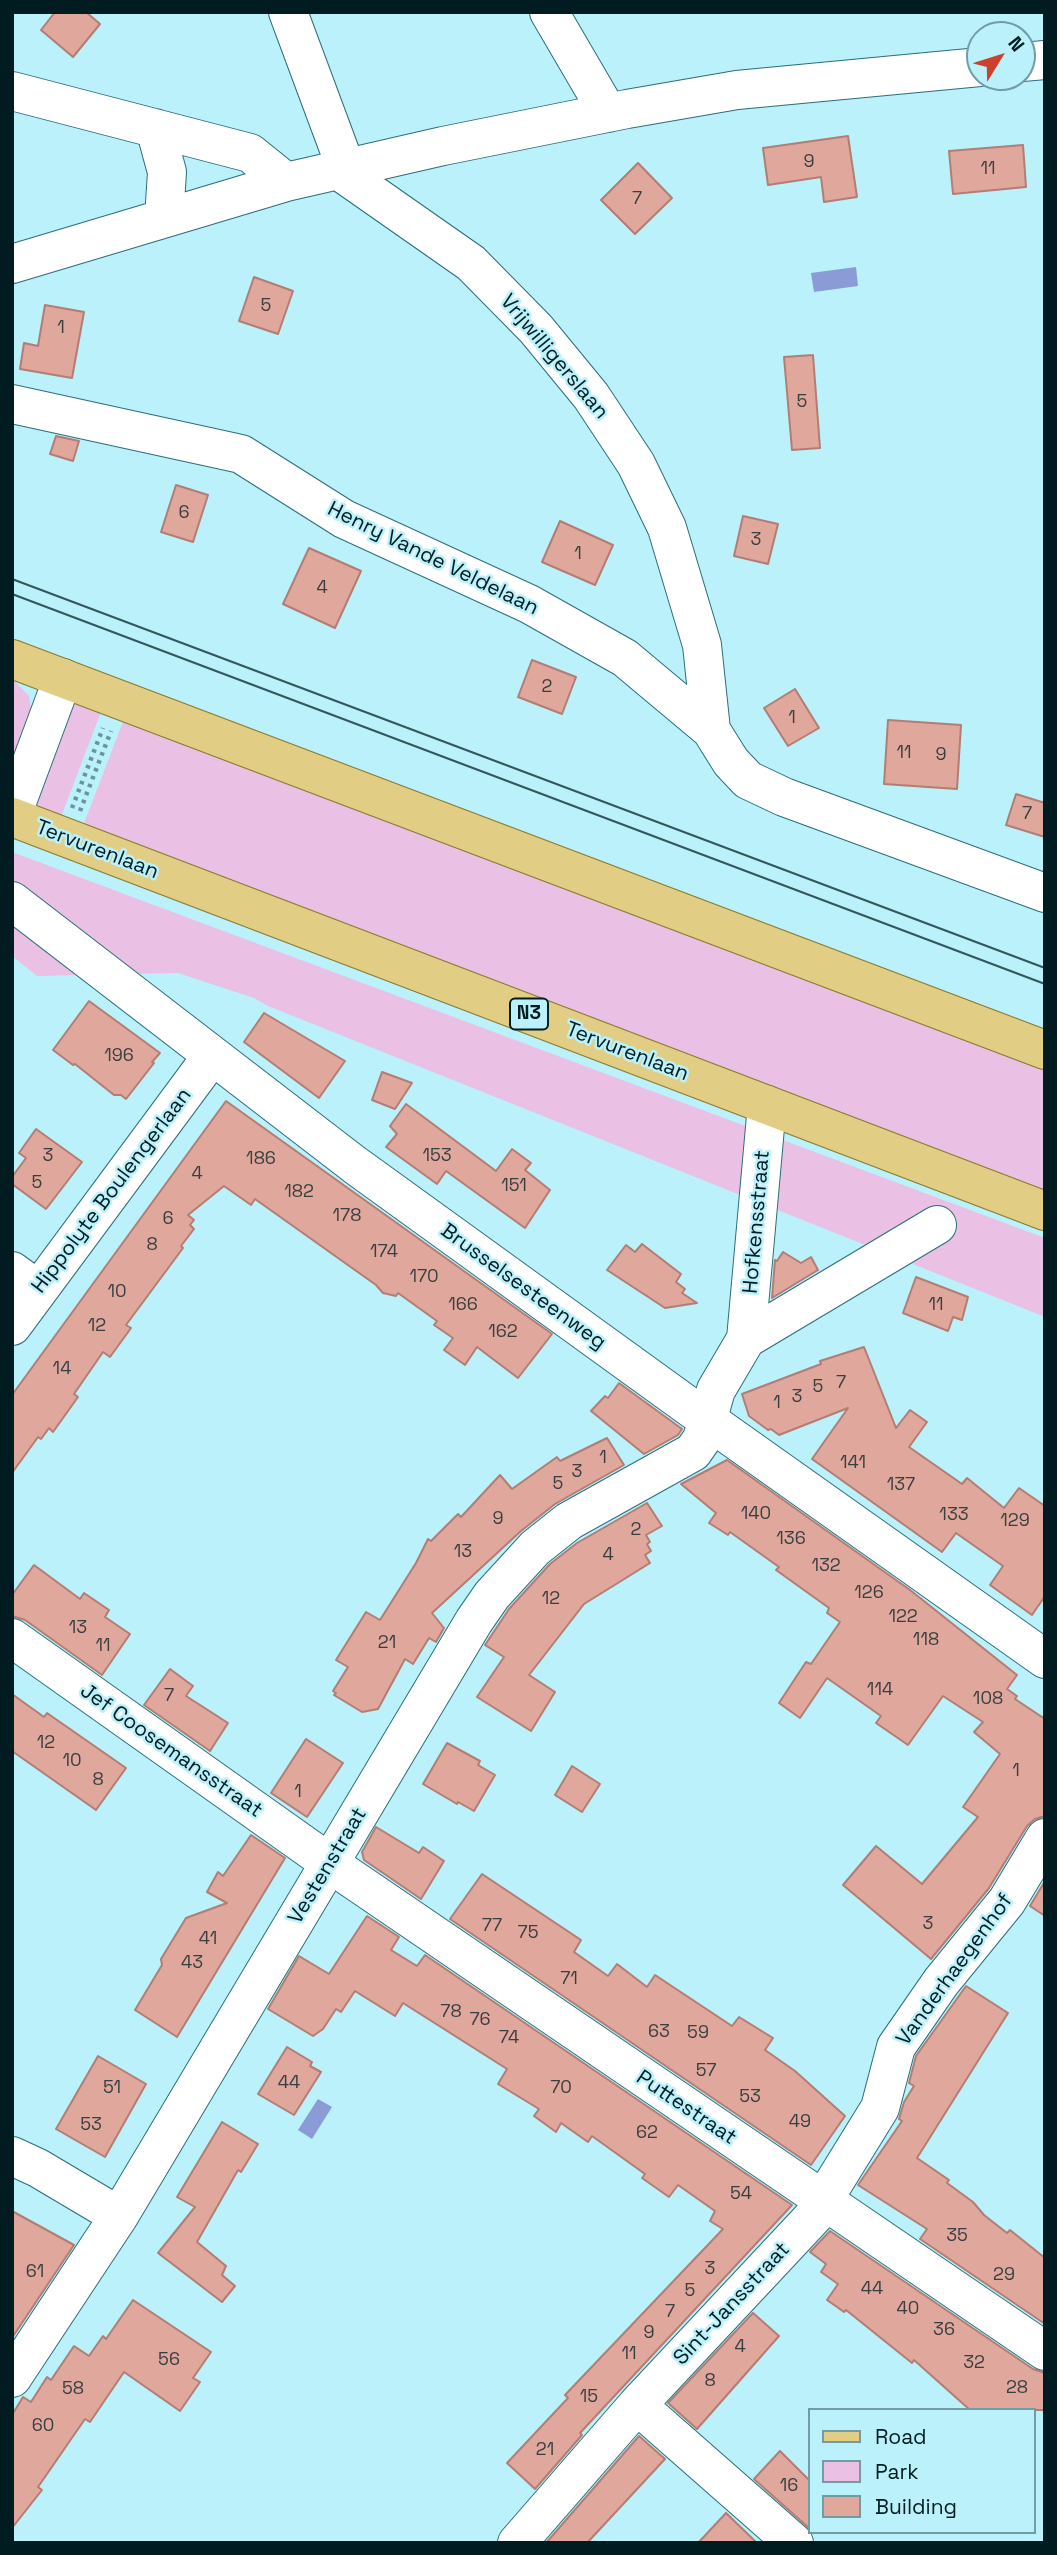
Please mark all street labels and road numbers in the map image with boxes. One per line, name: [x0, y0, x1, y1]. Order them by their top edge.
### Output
street label: Vrijwilligerslaan: [494, 289, 614, 425]
street label: Henry Vande Veldelaan: [323, 497, 543, 621]
street label: Tervurenlaan: [32, 815, 162, 885]
road number: N3: [510, 998, 548, 1030]
street label: Tervurenlaan: [562, 1017, 692, 1087]
street label: Hippolyte Boulengerlaan: [27, 1084, 197, 1298]
street label: Hofkensstraat: [738, 1149, 776, 1295]
street label: Brusselsesteenweg: [435, 1219, 611, 1355]
street label: Jef Coosemansstraat: [75, 1678, 267, 1824]
street label: Vestenstraat: [283, 1803, 373, 1929]
street label: Vanderhaegenhof: [891, 1889, 1019, 2051]
street label: Puttestraat: [631, 2065, 741, 2151]
street label: Sint-Jansstraat: [669, 2237, 795, 2371]

